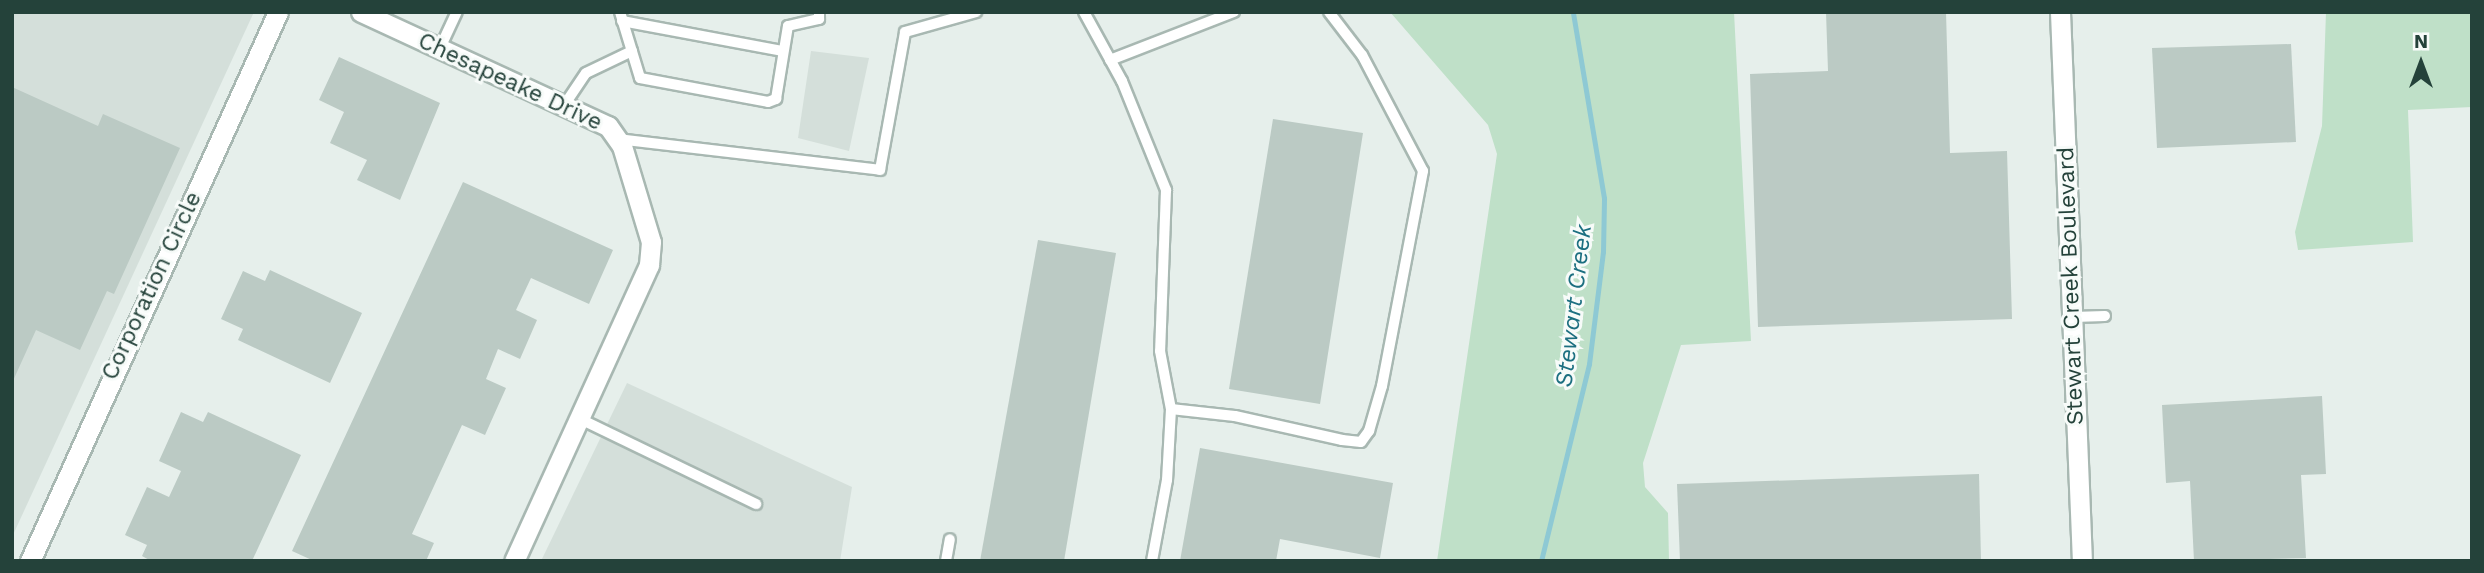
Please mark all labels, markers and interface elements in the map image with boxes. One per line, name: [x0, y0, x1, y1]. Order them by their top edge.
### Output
street label: Chesapeake Drive: [414, 27, 606, 137]
north arrow: [2386, 28, 2456, 98]
text: N: [2414, 30, 2428, 53]
street label: Stewart Creek Boulevard: [2052, 146, 2090, 426]
street label: Corporation Circle: [96, 187, 208, 385]
water label: Stewart Creek: [1550, 223, 1598, 389]

